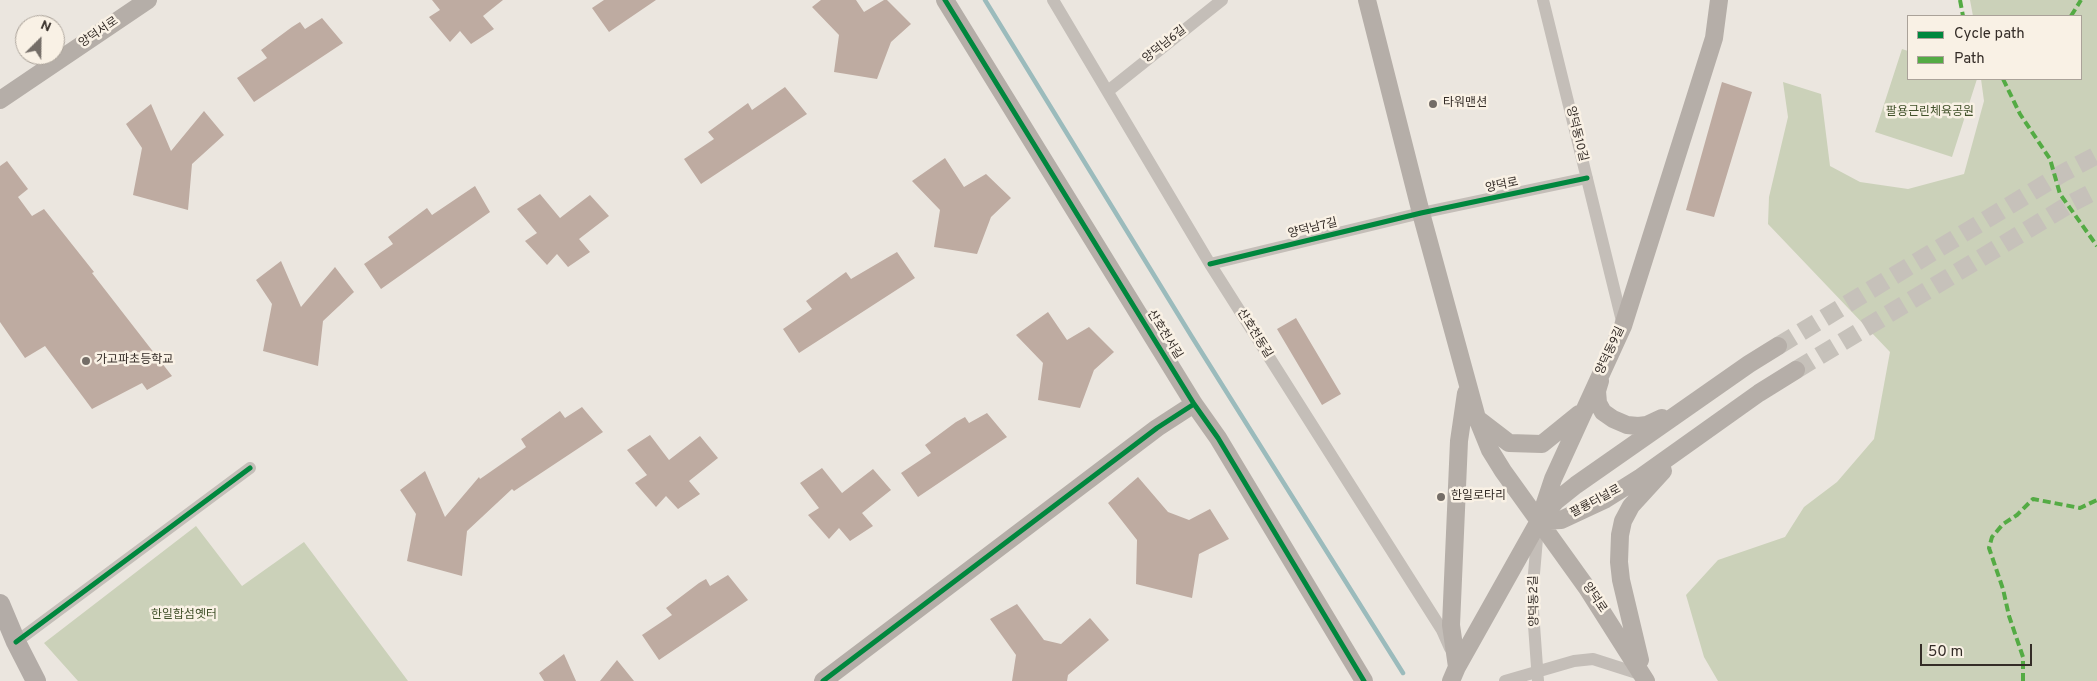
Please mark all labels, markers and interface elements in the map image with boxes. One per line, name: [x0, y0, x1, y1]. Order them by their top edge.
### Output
north arrow: [15, 15, 65, 65]
street label: 양덕서로: [77, 15, 121, 51]
legend: [1907, 15, 2082, 80]
text: N: [38, 17, 54, 36]
street label: 양덕남6길: [1140, 24, 1190, 66]
text: Cycle path: [1954, 25, 2025, 44]
text: Path: [1954, 50, 1985, 69]
place label: 타워맨션: [1443, 97, 1487, 111]
marker: 타워맨션: [1427, 98, 1439, 110]
street label: 양덕동10길: [1562, 105, 1590, 163]
park label: 팔용근린체육공원: [1886, 106, 1974, 120]
street label: 양덕로: [1484, 176, 1520, 196]
street label: 양덕남7길: [1287, 216, 1339, 242]
street label: 산호천동길: [1233, 307, 1275, 361]
street label: 산호천서길: [1143, 308, 1185, 362]
street label: 양덕동9길: [1594, 325, 1628, 377]
place label: 가고파초등학교: [96, 354, 173, 368]
marker: 가고파초등학교: [80, 355, 92, 367]
street label: 팔룡터널로: [1568, 483, 1624, 521]
place label: 한일로타리: [1451, 490, 1506, 504]
marker: 한일로타리: [1435, 491, 1447, 503]
street label: 양덕동2길: [1527, 575, 1543, 627]
street label: 양덕로: [1579, 580, 1609, 616]
park label: 한일합섬옛터: [151, 609, 217, 623]
scale bar: [1922, 634, 2034, 666]
text: 50 m: [1928, 643, 1963, 662]

